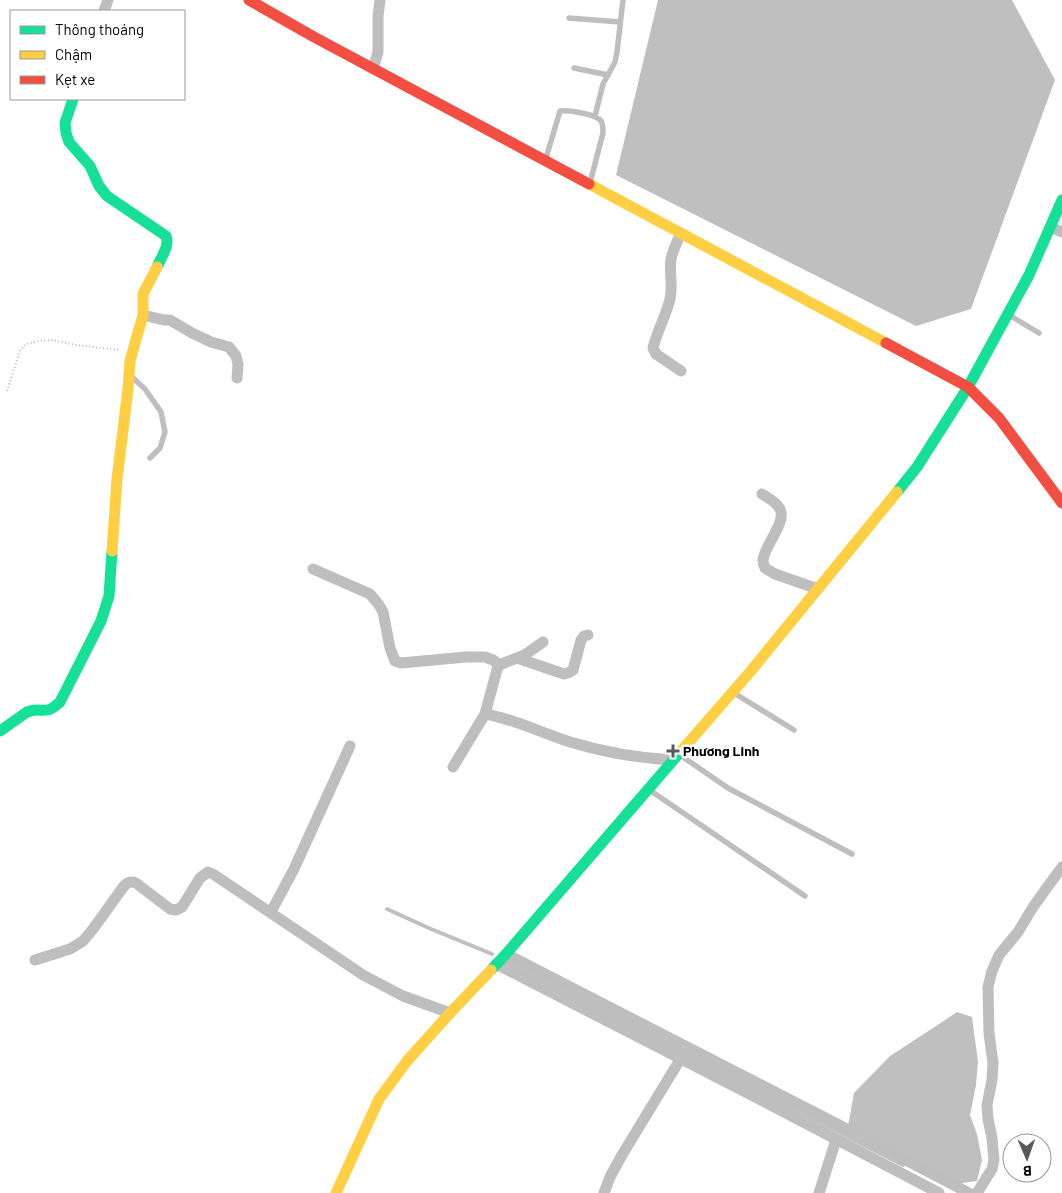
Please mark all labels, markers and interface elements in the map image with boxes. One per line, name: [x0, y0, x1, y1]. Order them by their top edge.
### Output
legend: [10, 10, 185, 100]
text: Thông thoáng: [55, 20, 144, 38]
text: Chậm: [55, 45, 92, 63]
text: Kẹt xe: [55, 70, 95, 88]
place label: Phương Linh: [683, 742, 759, 759]
marker: Phương Linh: [667, 745, 679, 757]
north arrow: [1002, 1133, 1052, 1183]
text: B: [1023, 1163, 1032, 1180]

